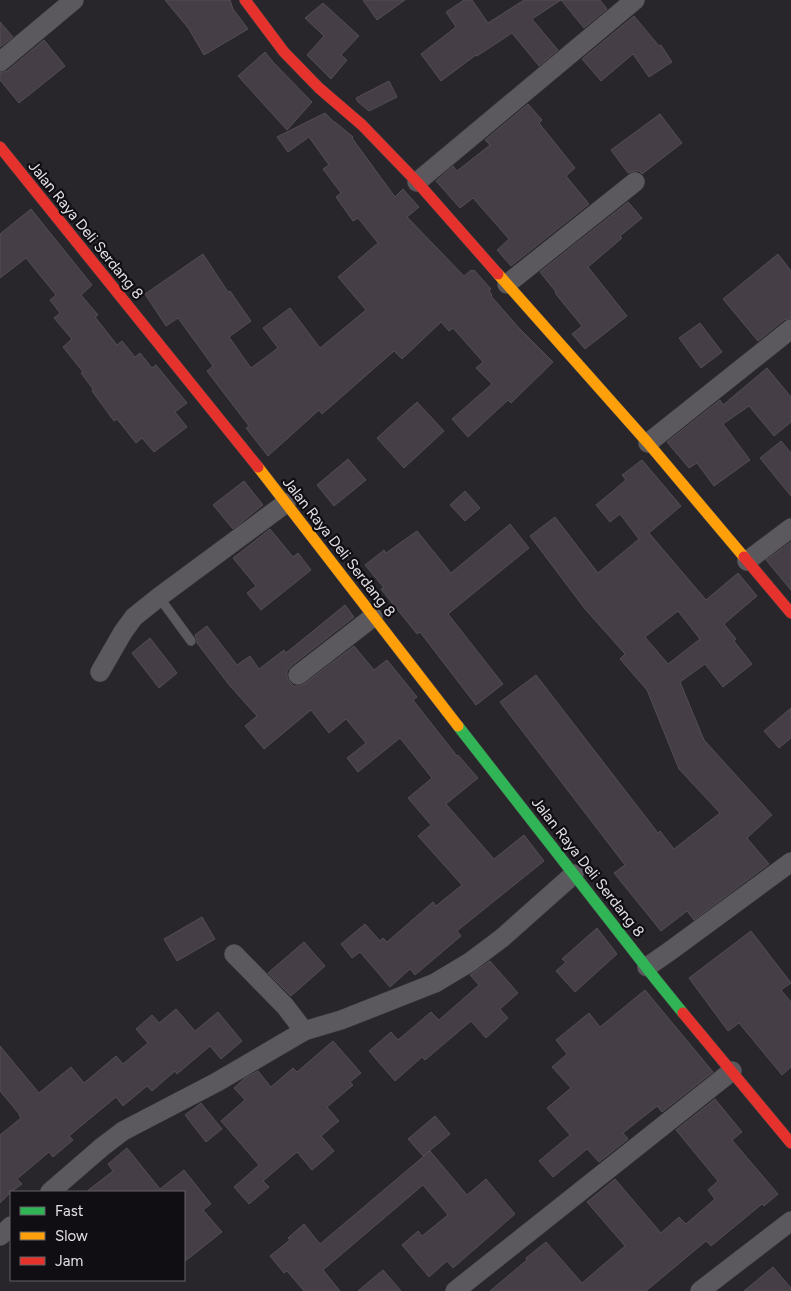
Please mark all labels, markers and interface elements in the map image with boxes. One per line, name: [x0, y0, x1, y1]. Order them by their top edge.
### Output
street label: Jalan Raya Deli Serdang 8: [25, 157, 147, 303]
street label: Jalan Raya Deli Serdang 8: [279, 474, 399, 620]
street label: Jalan Raya Deli Serdang 8: [528, 794, 648, 940]
legend: [10, 1191, 185, 1281]
text: Fast: [55, 1202, 84, 1220]
text: Slow: [55, 1227, 88, 1245]
text: Jam: [55, 1252, 83, 1270]

